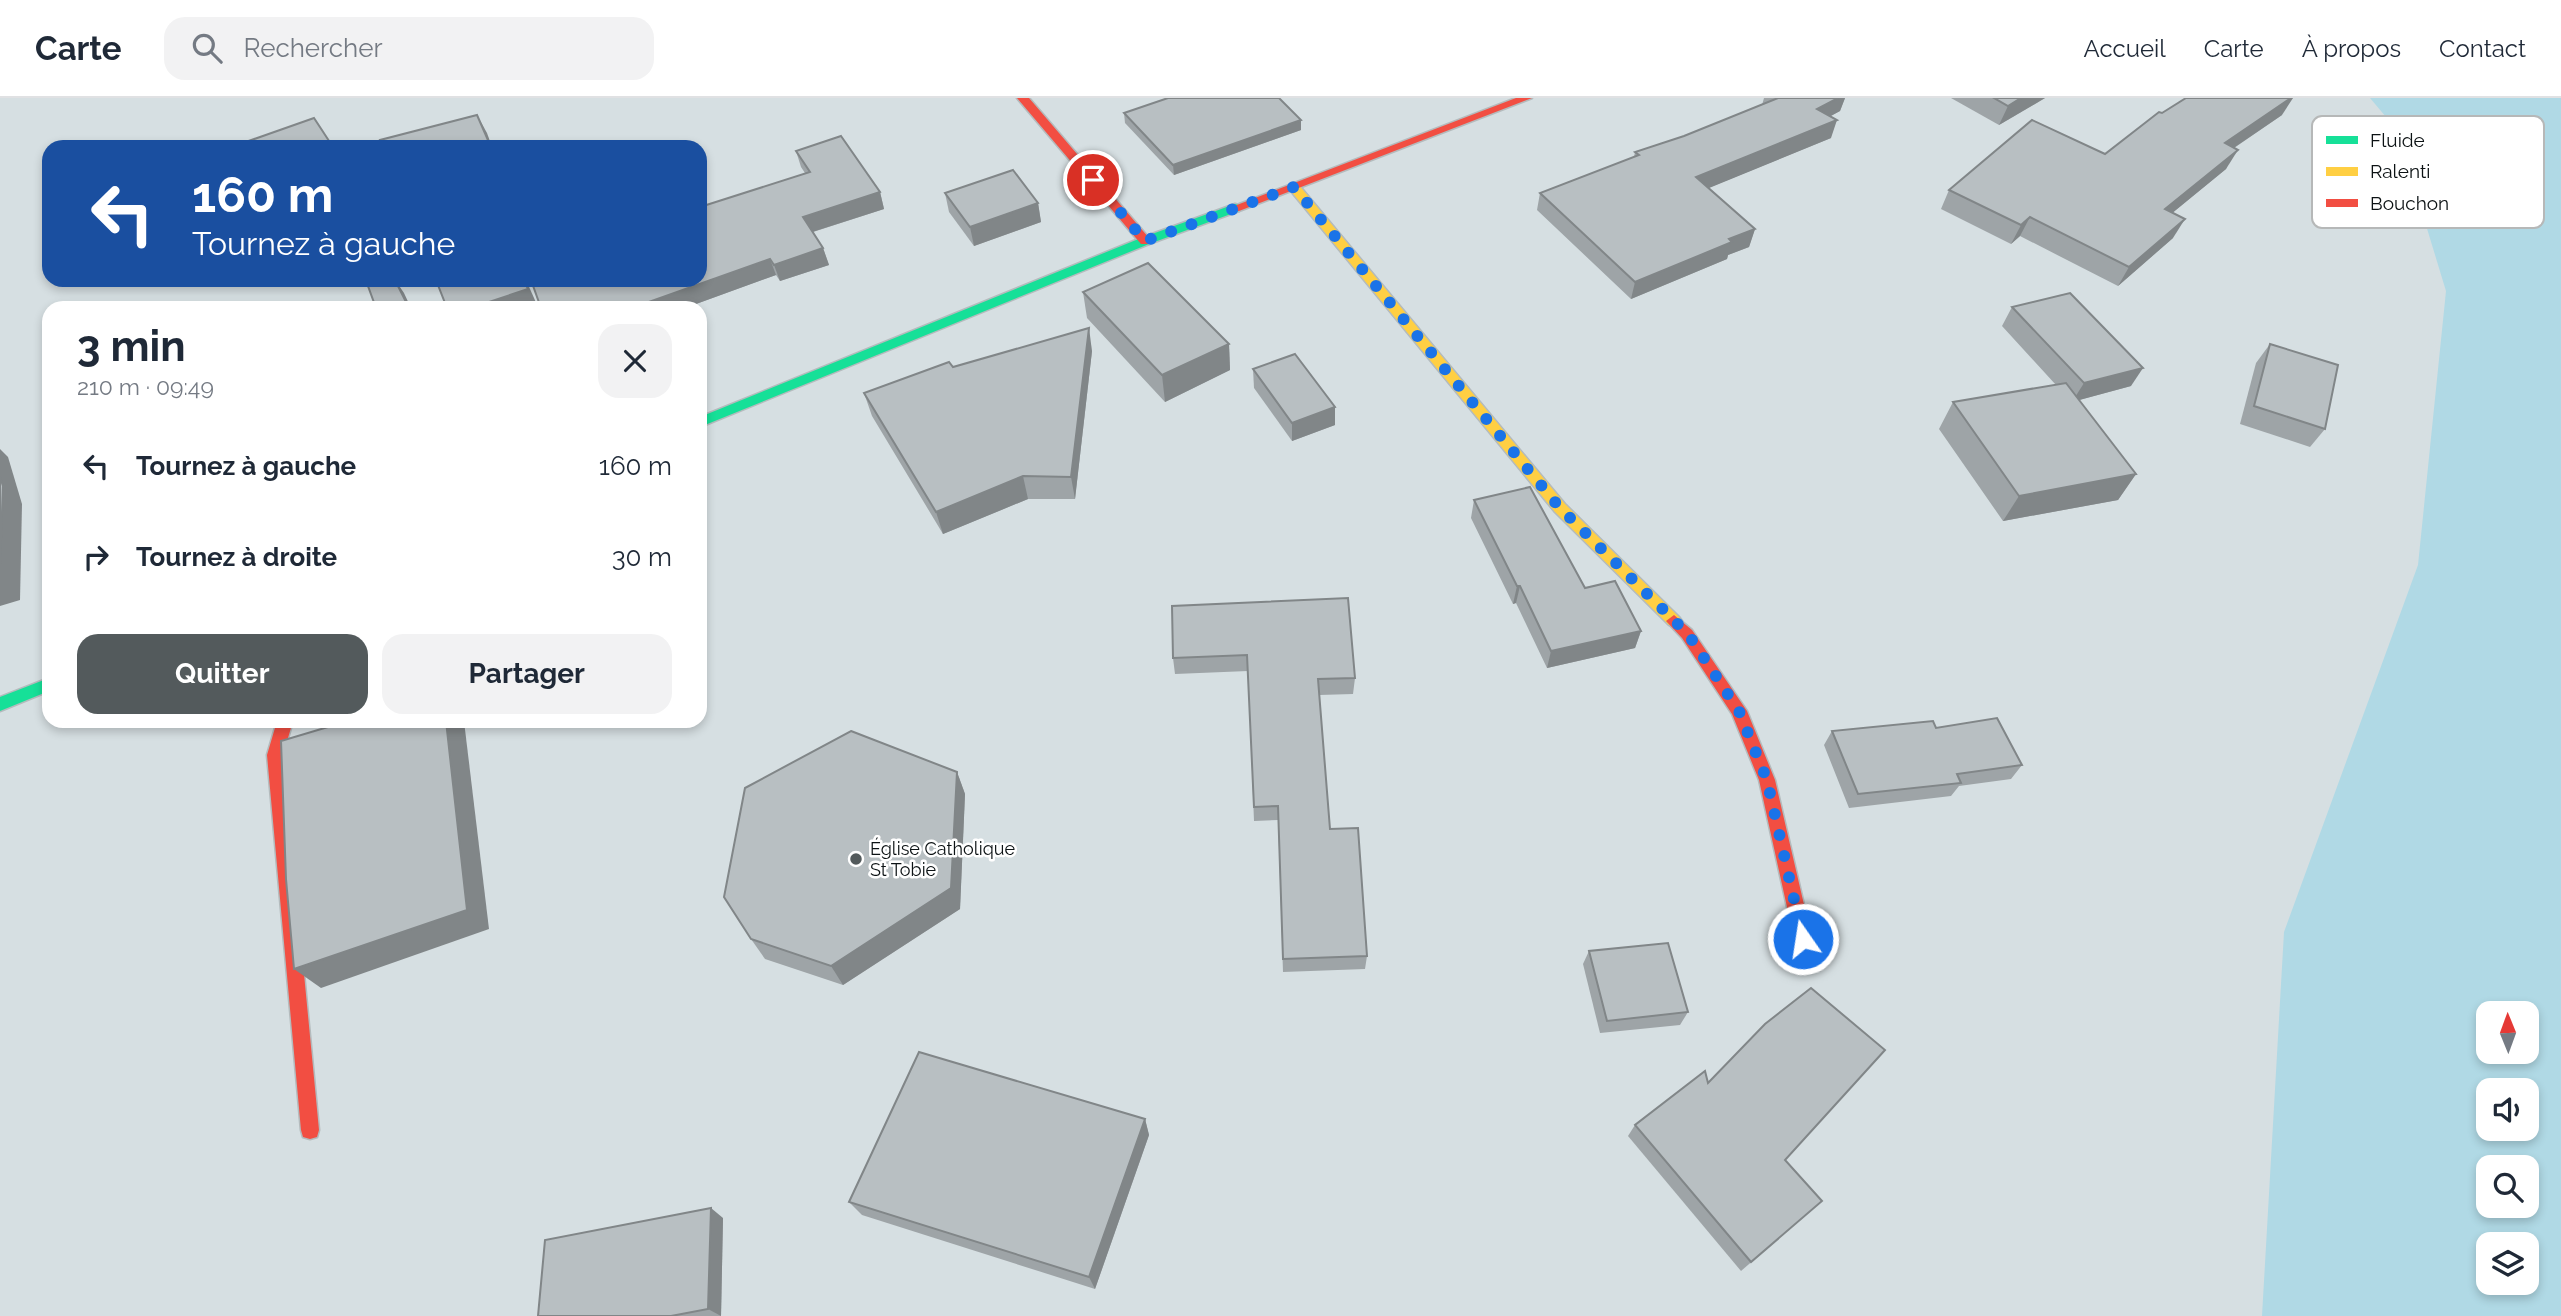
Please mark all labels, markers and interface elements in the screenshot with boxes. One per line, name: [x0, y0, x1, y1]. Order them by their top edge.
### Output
search box: [164, 17, 654, 80]
text: Carte: [35, 29, 122, 68]
icon: search: [188, 29, 226, 67]
text: Rechercher: [244, 33, 383, 63]
text: Accueil: [2084, 34, 2166, 63]
text: Carte: [2204, 34, 2264, 63]
text: À propos: [2302, 34, 2401, 63]
text: Contact: [2439, 34, 2526, 63]
legend: [2312, 116, 2544, 228]
text: Fluide: [2370, 129, 2425, 151]
pin: [1063, 150, 1123, 210]
text: Ralenti: [2370, 160, 2430, 182]
icon: arrive: [1074, 161, 1112, 199]
text: 160 m: [192, 166, 333, 223]
icon: left: [77, 168, 168, 259]
text: Bouchon: [2370, 192, 2449, 214]
text: Tournez à gauche: [192, 225, 455, 262]
text: 3 min: [77, 322, 186, 371]
button: close: [598, 324, 672, 398]
text: 210 m · 09:49: [77, 373, 214, 400]
icon: left: [77, 447, 115, 485]
text: Tournez à gauche: [136, 451, 356, 481]
text: 160 m: [599, 451, 672, 481]
icon: right: [77, 538, 115, 576]
text: Tournez à droite: [136, 542, 337, 572]
text: 30 m: [612, 542, 672, 572]
button: Quitter: [77, 634, 368, 714]
button: Partager: [382, 634, 672, 714]
place label: Église Catholique St Tobie: [870, 837, 1015, 880]
marker: Église Catholique St Tobie: [848, 851, 864, 867]
position arrow: [1766, 902, 1840, 976]
north arrow: [2476, 1001, 2539, 1064]
map controls: [2476, 1001, 2539, 1295]
button: sound: [2476, 1078, 2539, 1141]
button: search: [2476, 1155, 2539, 1218]
button: layers: [2476, 1232, 2539, 1295]

